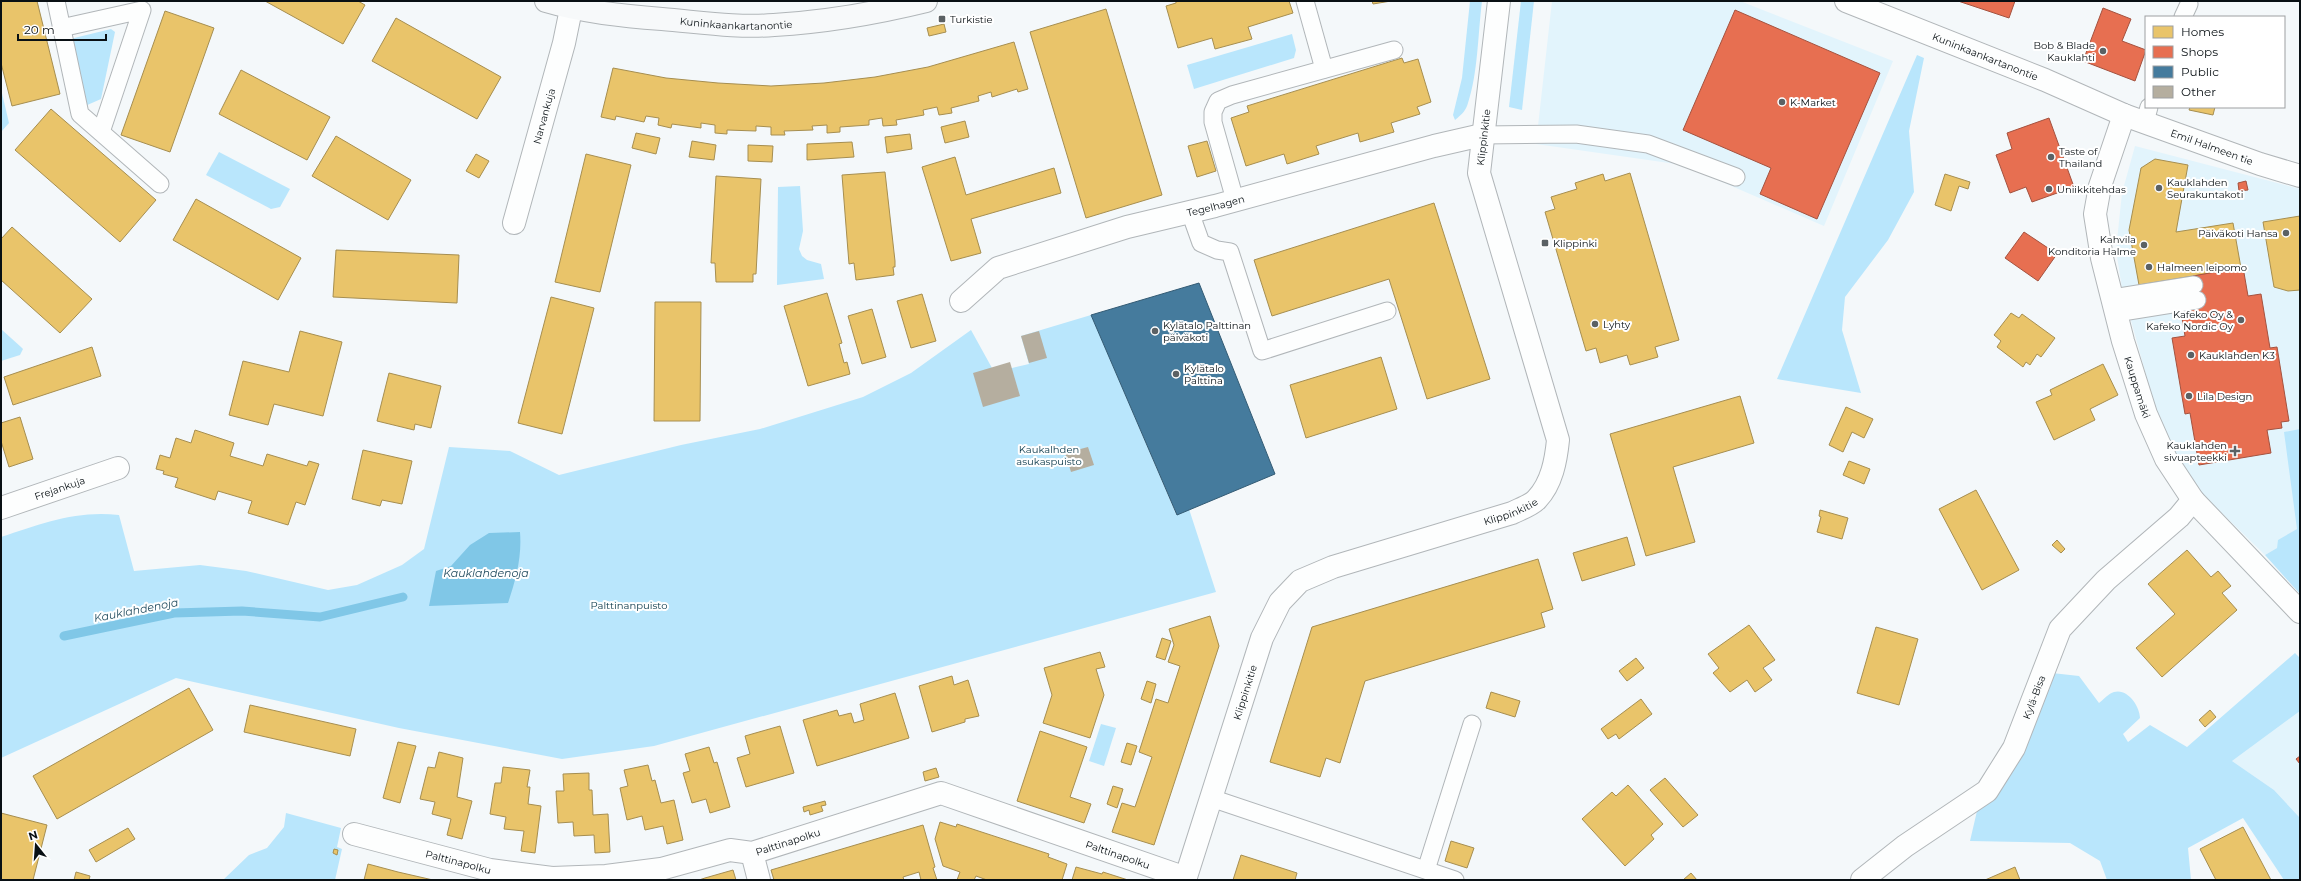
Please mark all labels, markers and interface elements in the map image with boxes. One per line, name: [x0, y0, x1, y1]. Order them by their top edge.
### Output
place label: Turkistie: [950, 13, 993, 26]
street label: Kuninkaankartanontie: [679, 14, 793, 32]
marker: Turkistie: [937, 14, 947, 24]
scale bar: [18, 16, 106, 42]
legend: [2145, 16, 2285, 108]
text: 20 m: [24, 22, 55, 37]
text: Homes: [2181, 24, 2224, 39]
street label: Kuninkaankartanontie: [1931, 30, 2040, 83]
place label: Bob & Blade Kauklahti: [2034, 39, 2095, 64]
text: Shops: [2181, 44, 2218, 59]
marker: Bob & Blade Kauklahti: [2098, 46, 2108, 56]
text: Public: [2181, 64, 2219, 79]
text: Other: [2181, 84, 2216, 99]
street label: Narvankuja: [530, 87, 558, 145]
place label: K-Market: [1790, 96, 1836, 109]
marker: K-Market: [1777, 97, 1787, 107]
street label: Klippinkitie: [1473, 108, 1493, 166]
street label: Emil Halmeen tie: [2169, 126, 2255, 168]
place label: Taste of Thailand: [2059, 145, 2102, 170]
marker: Taste of Thailand: [2046, 152, 2056, 162]
place label: Kauklahden Seurakuntakoti: [2167, 176, 2243, 201]
place label: Uniikkitehdas: [2057, 183, 2126, 196]
marker: Kauklahden Seurakuntakoti: [2154, 183, 2164, 193]
marker: Uniikkitehdas: [2044, 184, 2054, 194]
street label: Tegelhagen: [1185, 192, 1246, 219]
place label: Päiväkoti Hansa: [2198, 227, 2278, 240]
marker: Päiväkoti Hansa: [2281, 228, 2291, 238]
place label: Kahvila Konditoria Halme: [2048, 233, 2136, 258]
place label: Klippinki: [1553, 237, 1597, 250]
marker: Klippinki: [1540, 238, 1550, 248]
marker: Kahvila Konditoria Halme: [2139, 240, 2149, 250]
place label: Halmeen leipomo: [2157, 261, 2247, 274]
marker: Halmeen leipomo: [2144, 262, 2154, 272]
place label: Kafeko Oy & Kafeko Nordic Oy: [2146, 308, 2234, 333]
marker: Kafeko Oy & Kafeko Nordic Oy: [2236, 315, 2246, 325]
place label: Lyhty: [1603, 318, 1631, 331]
place label: Kylätalo Palttinan päiväkoti: [1163, 319, 1251, 344]
marker: Lyhty: [1590, 319, 1600, 329]
marker: Kylätalo Palttinan päiväkoti: [1150, 326, 1160, 336]
place label: Kauklahden K3: [2199, 349, 2275, 362]
marker: Kauklahden K3: [2186, 350, 2196, 360]
street label: Kauppamäki: [2122, 355, 2154, 420]
place label: Kylätalo Palttina: [1184, 362, 1224, 387]
marker: Kylätalo Palttina: [1171, 369, 1181, 379]
place label: Lila Design: [2197, 390, 2252, 403]
marker: Lila Design: [2184, 391, 2194, 401]
place label: Kauklahden sivuapteekki: [2164, 439, 2227, 464]
park label: Kaukalhden asukaspuisto: [1016, 443, 1082, 468]
marker: Kauklahden sivuapteekki: [2230, 446, 2240, 456]
street label: Frejankuja: [33, 473, 87, 503]
street label: Klippinkitie: [1482, 495, 1540, 528]
water label: Kauklahdenoja: [443, 566, 529, 580]
water label: Kauklahdenoja: [93, 595, 179, 625]
park label: Palttinanpuisto: [591, 599, 667, 612]
street label: Klippinkitie: [1230, 663, 1260, 721]
street label: Kylä-Bisa: [2019, 673, 2048, 721]
north arrow: [16, 825, 56, 865]
street label: Palttinapolku: [754, 825, 822, 858]
text: N: [27, 827, 39, 843]
street label: Palttinapolku: [1084, 837, 1152, 872]
street label: Palttinapolku: [424, 847, 493, 877]

